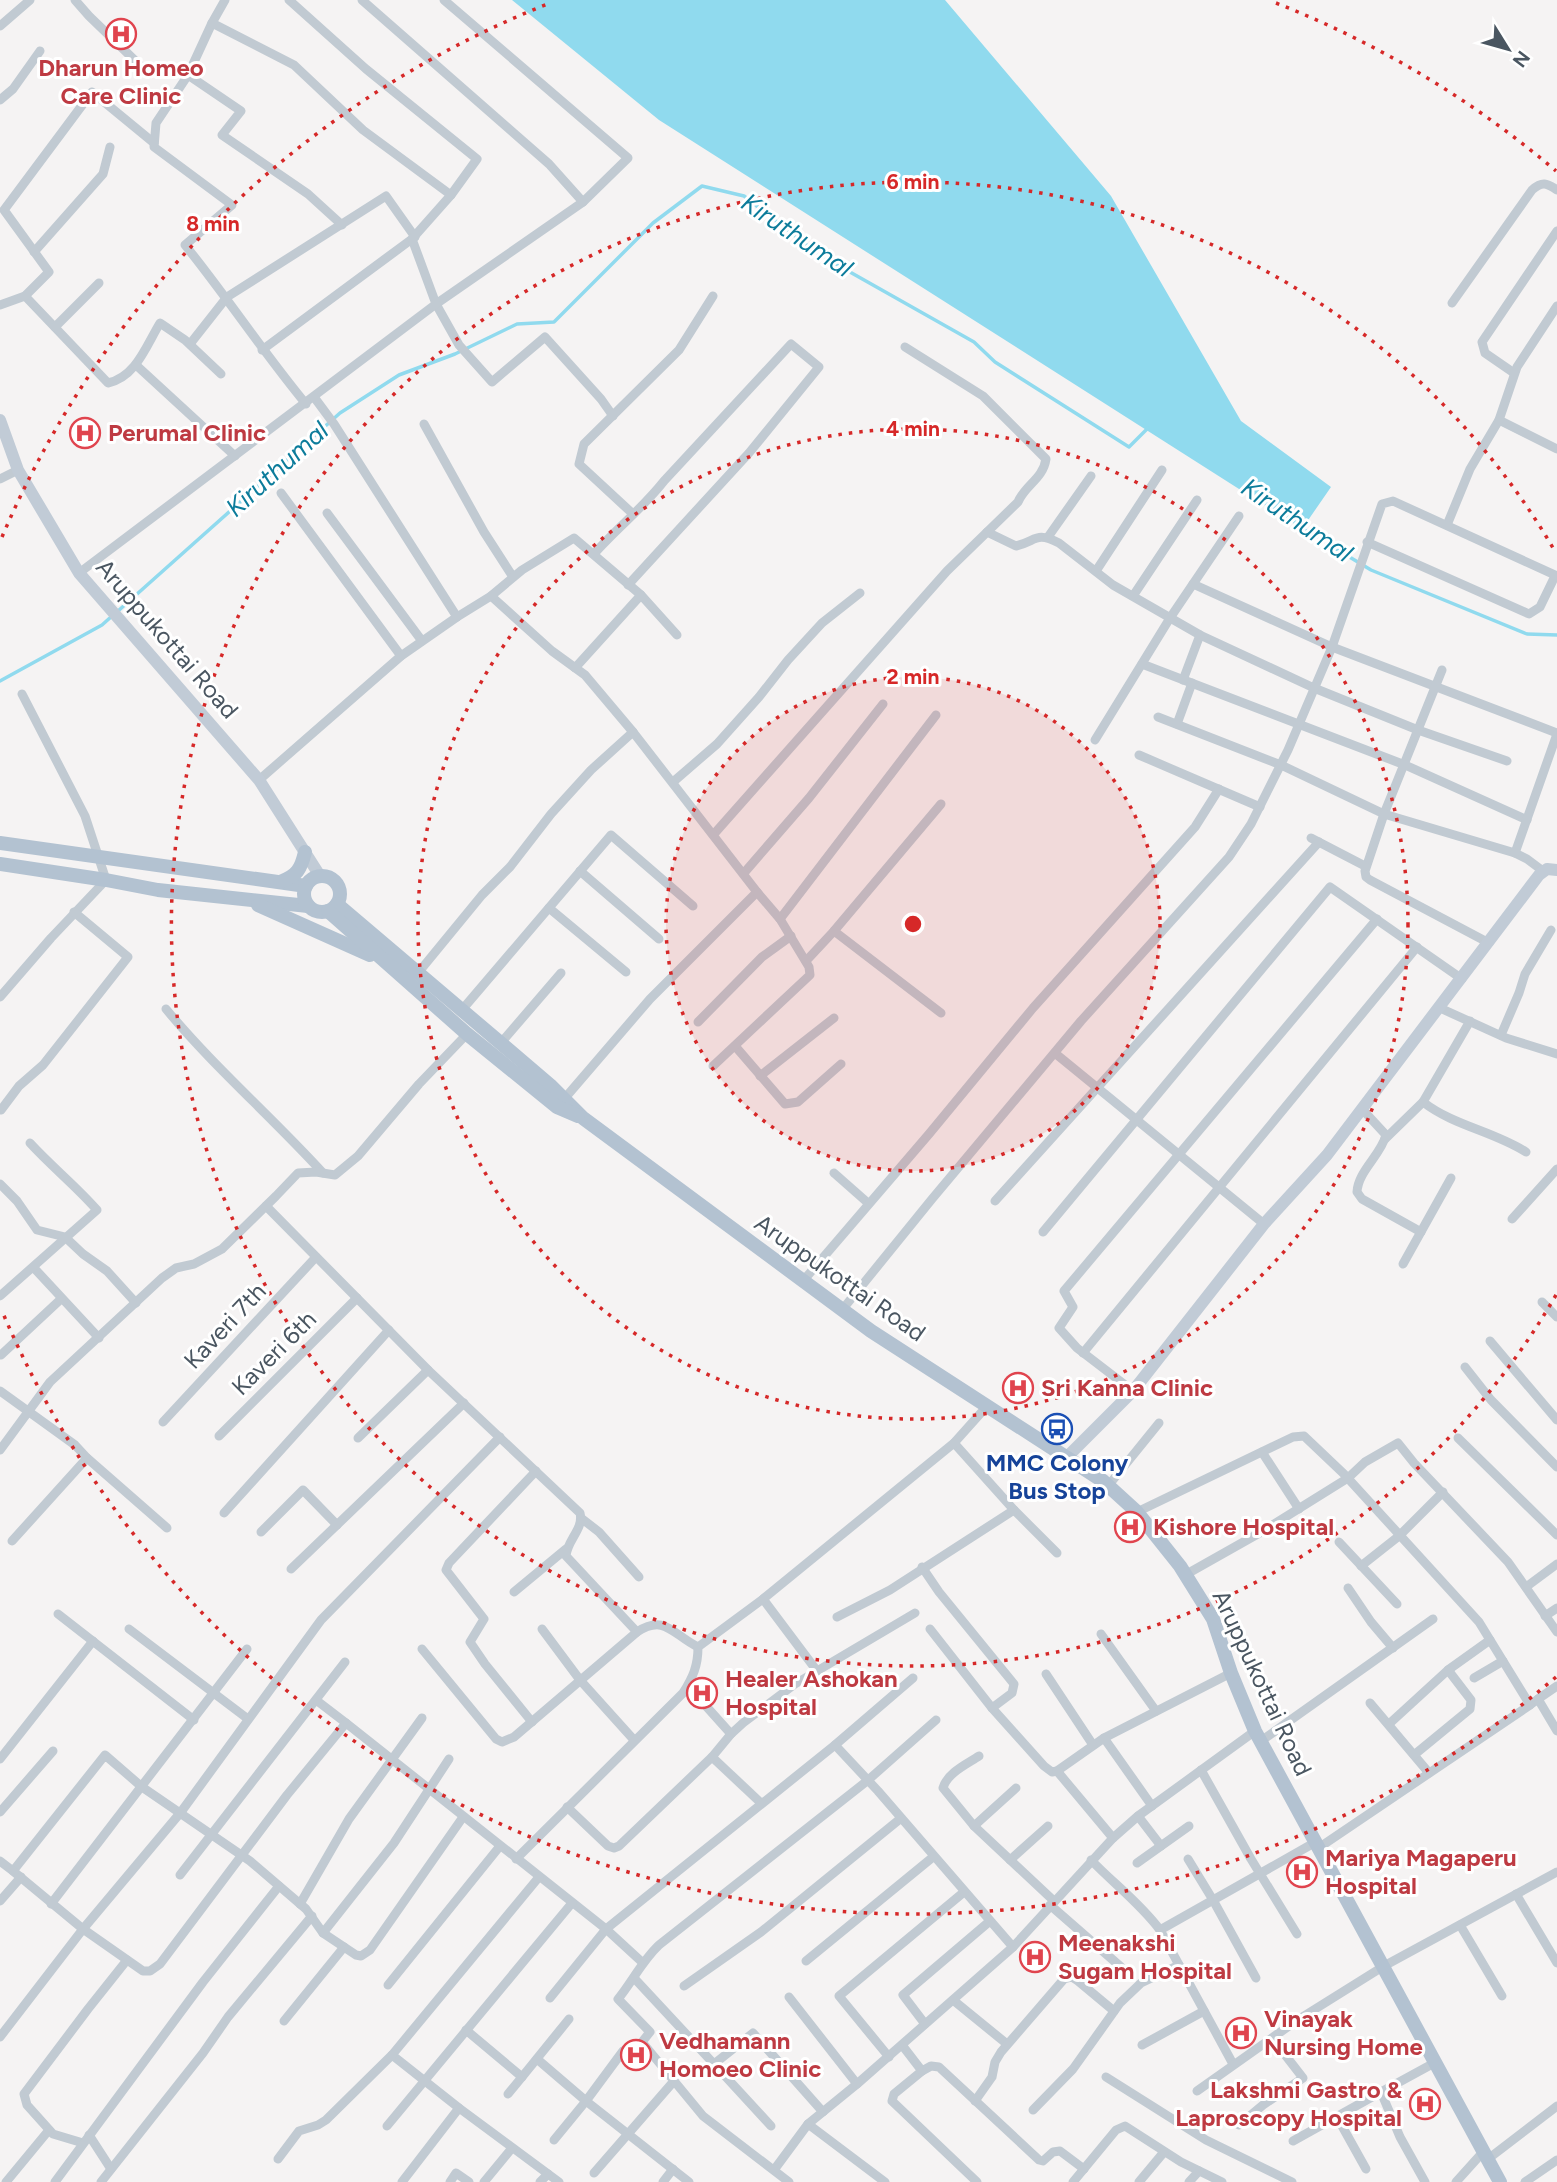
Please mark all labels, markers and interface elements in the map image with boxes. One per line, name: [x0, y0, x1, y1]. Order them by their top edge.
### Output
north arrow: [1473, 14, 1543, 84]
hospital icon: Dharun Homeo Care Clinic: [104, 17, 138, 51]
text: N: [1508, 46, 1535, 72]
place label: Dharun Homeo Care Clinic: [38, 53, 204, 110]
text: 6 min: [887, 169, 939, 194]
water label: Kiruthumal: [735, 186, 859, 284]
text: 8 min: [186, 211, 240, 236]
water label: Kiruthumal: [219, 414, 335, 524]
hospital icon: Perumal Clinic: [68, 416, 102, 450]
text: 4 min: [886, 416, 940, 441]
place label: Perumal Clinic: [108, 418, 266, 447]
water label: Kiruthumal: [1235, 471, 1359, 569]
street label: Aruppukottai Road: [90, 553, 245, 724]
text: 2 min: [887, 664, 939, 689]
centre of rings: [901, 912, 925, 936]
street label: Aruppukottai Road: [749, 1208, 931, 1347]
street label: Kaveri 7th: [178, 1277, 272, 1375]
street label: Kaveri 6th: [225, 1304, 322, 1401]
hospital icon: Sri Kanna Clinic: [1001, 1371, 1035, 1405]
place label: Sri Kanna Clinic: [1041, 1373, 1213, 1402]
bus stop icon: MMC Colony Bus Stop: [1040, 1412, 1074, 1446]
place label: MMC Colony Bus Stop: [986, 1448, 1128, 1505]
hospital icon: Kishore Hospital: [1113, 1510, 1147, 1544]
place label: Kishore Hospital: [1153, 1512, 1334, 1541]
street label: Aruppukottai Road: [1207, 1585, 1318, 1780]
place label: Healer Ashokan Hospital: [725, 1664, 898, 1721]
hospital icon: Healer Ashokan Hospital: [685, 1676, 719, 1710]
place label: Mariya Magaperu Hospital: [1325, 1843, 1517, 1900]
hospital icon: Mariya Magaperu Hospital: [1285, 1855, 1319, 1889]
place label: Meenakshi Sugam Hospital: [1058, 1928, 1232, 1985]
hospital icon: Meenakshi Sugam Hospital: [1018, 1940, 1052, 1974]
place label: Vinayak Nursing Home: [1264, 2004, 1423, 2061]
hospital icon: Vinayak Nursing Home: [1224, 2016, 1258, 2050]
place label: Vedhamann Homoeo Clinic: [659, 2026, 821, 2083]
hospital icon: Vedhamann Homoeo Clinic: [619, 2038, 653, 2072]
place label: Lakshmi Gastro & Laproscopy Hospital: [1175, 2075, 1402, 2132]
hospital icon: Lakshmi Gastro & Laproscopy Hospital: [1408, 2087, 1442, 2121]

